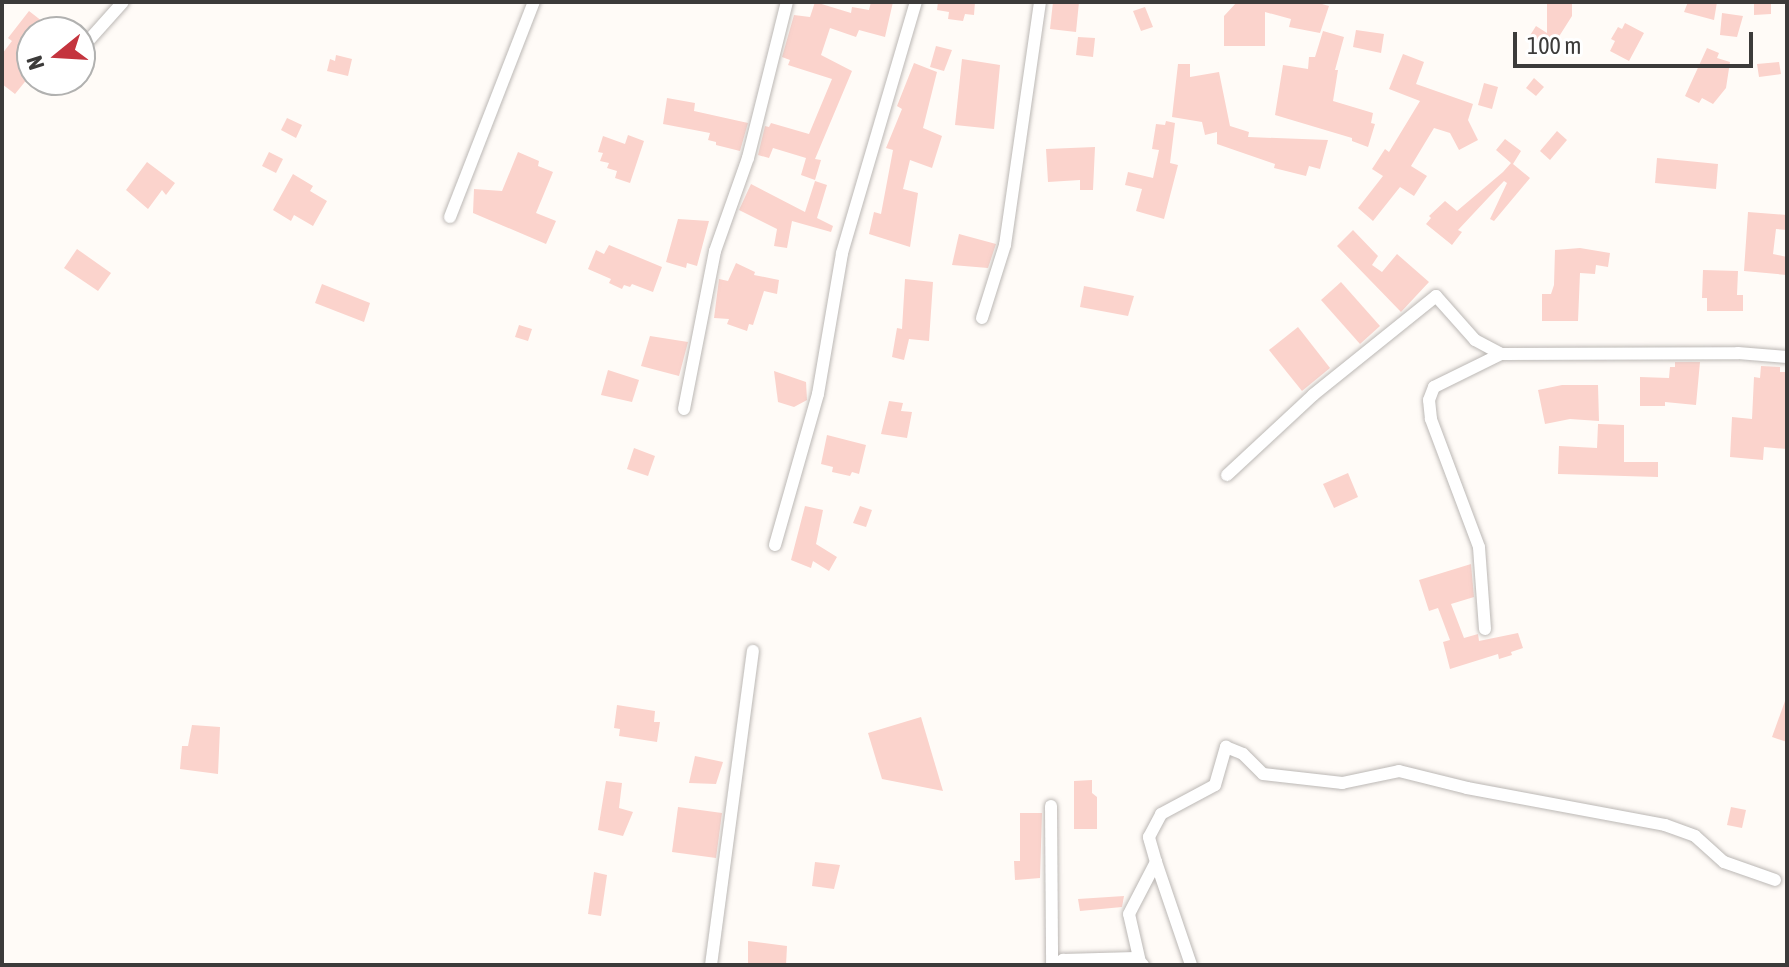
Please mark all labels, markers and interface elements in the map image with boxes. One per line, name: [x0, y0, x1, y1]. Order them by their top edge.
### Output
north arrow: [16, 16, 96, 96]
scale bar: [1517, 16, 1757, 66]
text: 100 m: [1527, 32, 1581, 59]
text: N: [21, 53, 49, 73]

